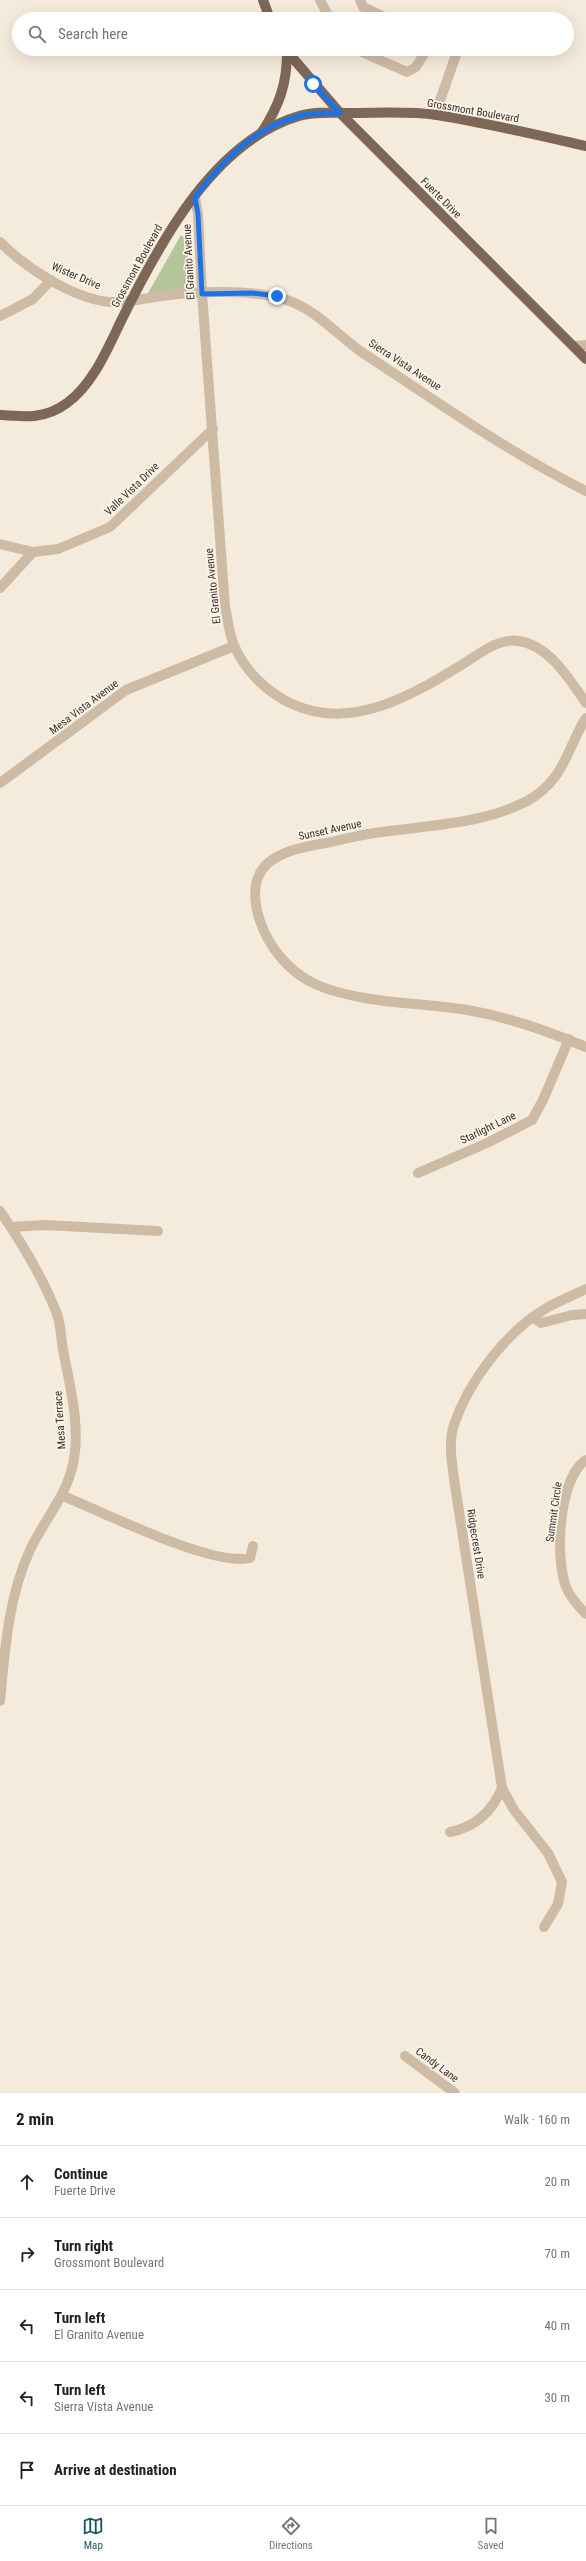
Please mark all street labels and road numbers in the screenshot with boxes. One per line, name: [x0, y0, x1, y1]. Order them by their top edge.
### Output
street label: Grossmont Boulevard: [426, 97, 520, 125]
street label: Fuerte Drive: [418, 175, 464, 221]
street label: Grossmont Boulevard: [109, 222, 165, 310]
street label: El Granito Avenue: [181, 224, 197, 300]
street label: Wister Drive: [49, 260, 103, 292]
street label: Sierra Vista Avenue: [366, 337, 444, 393]
street label: Valle Vista Drive: [102, 460, 162, 518]
street label: El Granito Avenue: [203, 547, 223, 625]
street label: Mesa Vista Avenue: [47, 677, 121, 737]
street label: Sunset Avenue: [297, 817, 363, 843]
street label: Starlight Lane: [458, 1109, 518, 1147]
street label: Mesa Terrace: [51, 1390, 69, 1450]
street label: Summit Circle: [543, 1481, 565, 1543]
street label: Ridgecrest Drive: [464, 1508, 488, 1580]
street label: Candy Lane: [413, 2045, 461, 2085]

